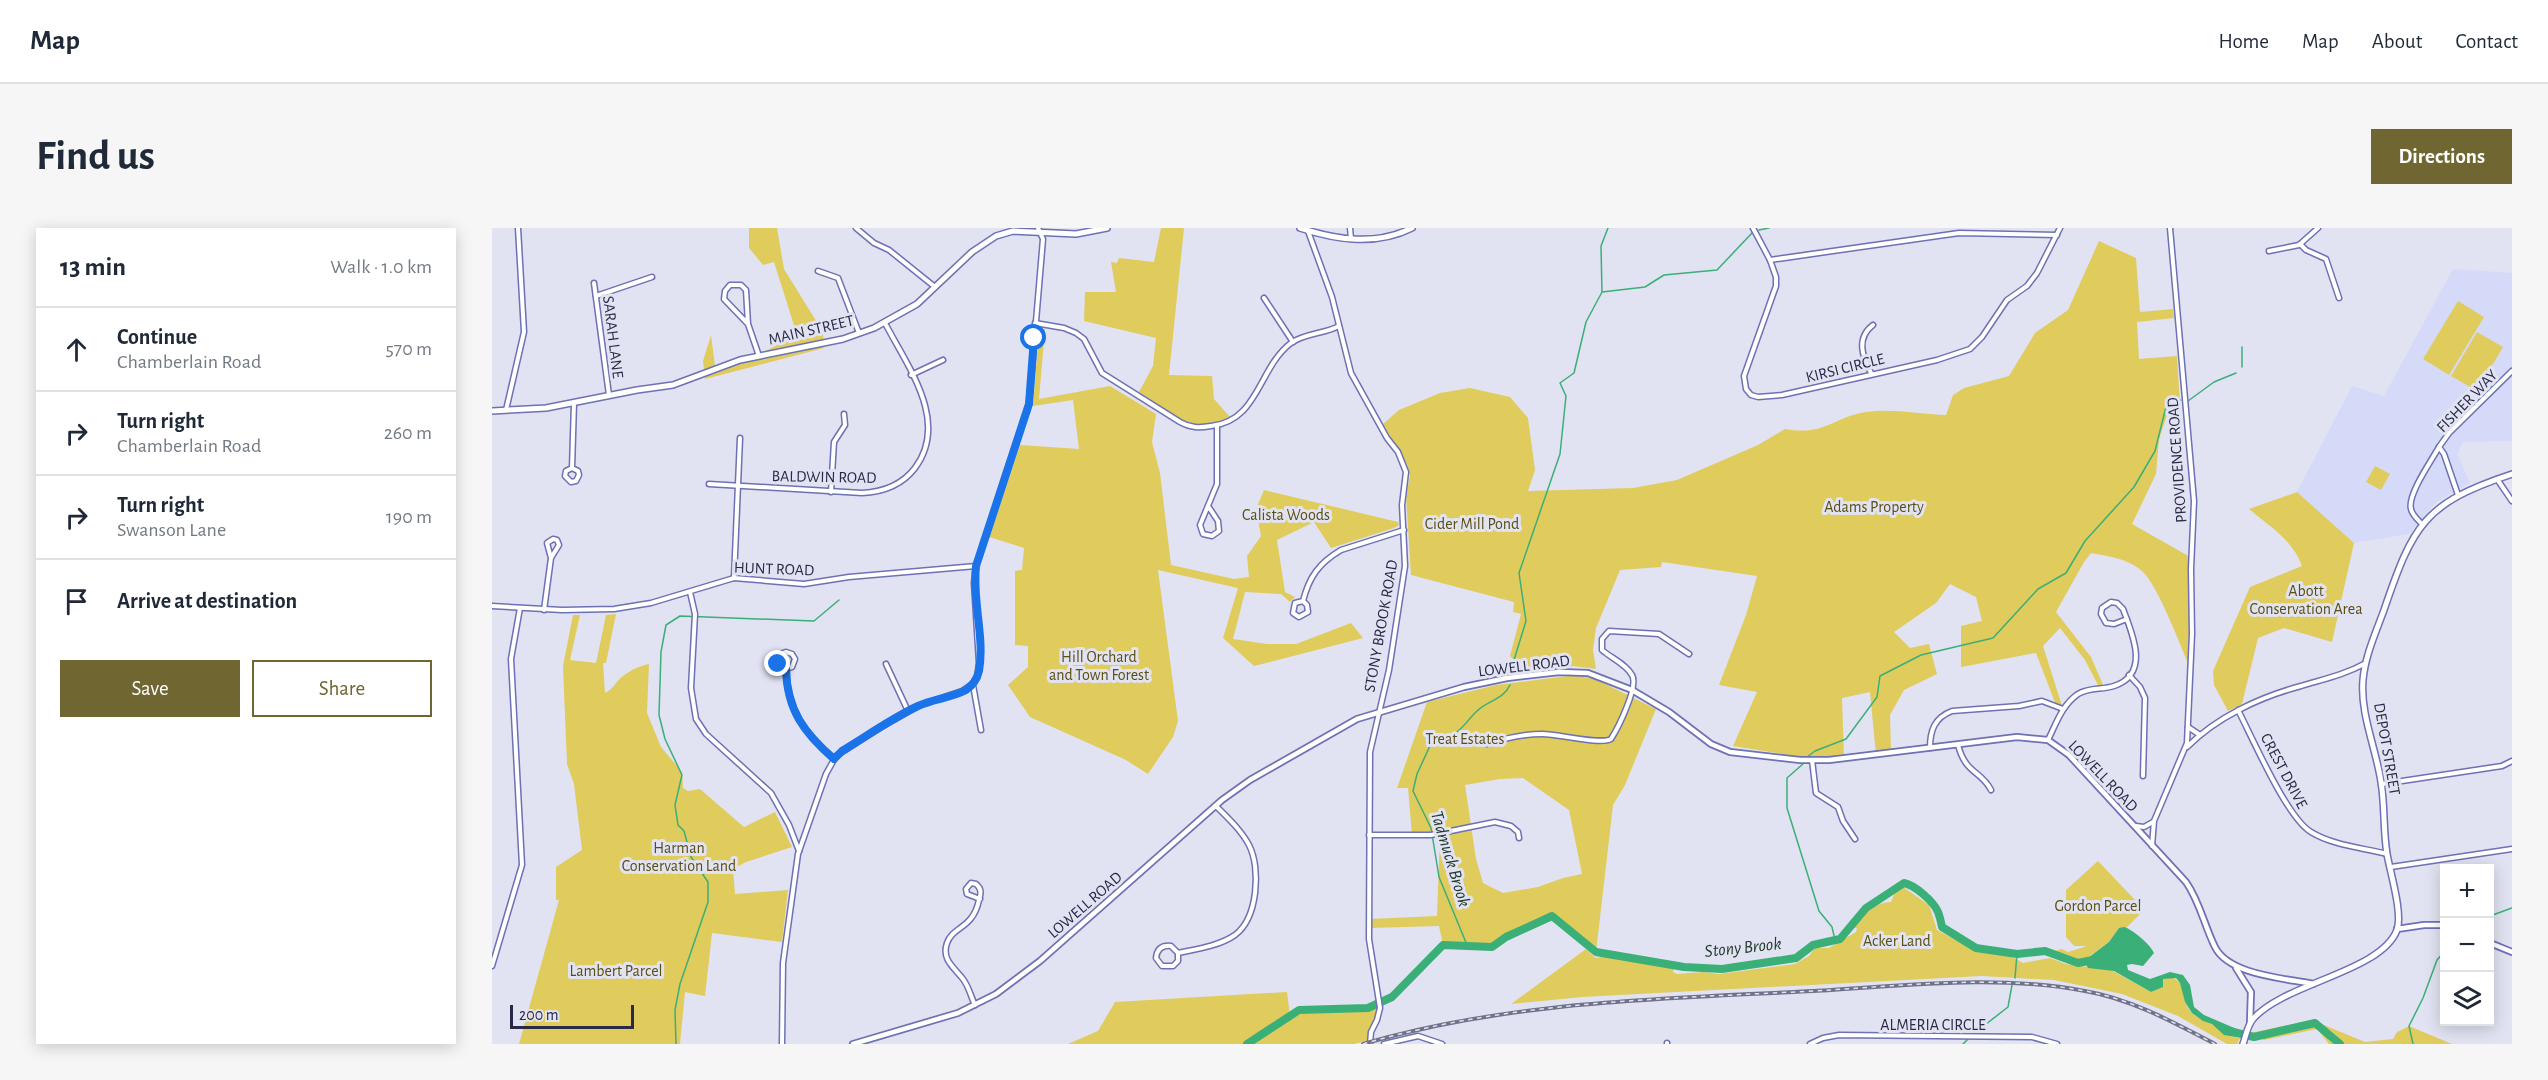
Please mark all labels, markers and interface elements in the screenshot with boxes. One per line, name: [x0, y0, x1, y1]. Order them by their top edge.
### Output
text: Map: [30, 27, 80, 55]
text: Home: [2218, 31, 2269, 52]
text: Map: [2302, 31, 2339, 52]
text: About: [2372, 31, 2422, 52]
text: Contact: [2455, 31, 2518, 52]
button: Directions: [2371, 129, 2512, 184]
text: Find us: [36, 135, 155, 177]
text: 13 min: [60, 254, 126, 280]
text: Walk · 1.0 km: [330, 257, 432, 277]
street label: SARAH LANE: [600, 295, 626, 379]
street label: MAIN STREET: [767, 312, 855, 348]
route start: [1020, 324, 1046, 350]
text: Continue: [117, 326, 197, 348]
icon: ahead: [60, 333, 93, 366]
text: 570 m: [385, 339, 432, 359]
street label: KIRSI CIRCLE: [1804, 350, 1886, 385]
text: Chamberlain Road: [117, 352, 261, 372]
street label: FISHER WAY: [2434, 366, 2501, 435]
street label: PROVIDENCE ROAD: [2165, 397, 2189, 523]
text: Turn right: [117, 410, 204, 432]
icon: right: [60, 417, 93, 450]
text: 260 m: [384, 423, 432, 443]
text: Chamberlain Road: [117, 436, 261, 456]
street label: BALDWIN ROAD: [771, 468, 877, 486]
text: Turn right: [117, 494, 204, 516]
park label: Adams Property: [1824, 499, 1924, 516]
icon: right: [60, 501, 93, 534]
text: 190 m: [386, 507, 432, 527]
park label: Calista Woods: [1242, 507, 1330, 523]
park label: Cider Mill Pond: [1425, 516, 1519, 532]
text: Swanson Lane: [117, 520, 226, 540]
street label: STONY BROOK ROAD: [1361, 559, 1401, 693]
street label: HUNT ROAD: [734, 560, 814, 578]
park label: Abott Conservation Area: [2249, 583, 2363, 617]
icon: arrive: [60, 585, 93, 618]
text: Arrive at destination: [117, 590, 297, 612]
park label: Hill Orchard and Town Forest: [1049, 649, 1149, 683]
route end: [764, 650, 790, 676]
street label: LOWELL ROAD: [1477, 652, 1571, 680]
button: Save: [60, 660, 240, 717]
button: Share: [252, 660, 432, 717]
street label: DEPOT STREET: [2371, 701, 2403, 797]
park label: Treat Estates: [1426, 731, 1504, 747]
street label: CREST DRIVE: [2258, 731, 2311, 812]
street label: LOWELL ROAD: [2065, 737, 2141, 815]
water label: Tadmuck Brook: [1427, 809, 1473, 909]
park label: Harman Conservation Land: [622, 840, 736, 874]
map controls: [2440, 864, 2494, 1026]
button: +: [2440, 864, 2494, 918]
street label: LOWELL ROAD: [1045, 869, 1125, 941]
park label: Gordon Parcel: [2055, 898, 2141, 914]
button: −: [2440, 918, 2494, 972]
park label: Acker Land: [1863, 933, 1931, 949]
water label: Stony Brook: [1704, 935, 1782, 961]
park label: Lambert Parcel: [570, 963, 662, 979]
button: layers: [2440, 972, 2494, 1026]
scale bar: [510, 1002, 634, 1030]
text: 200 m: [519, 1007, 559, 1023]
street label: ALMERIA CIRCLE: [1880, 1017, 1986, 1033]

